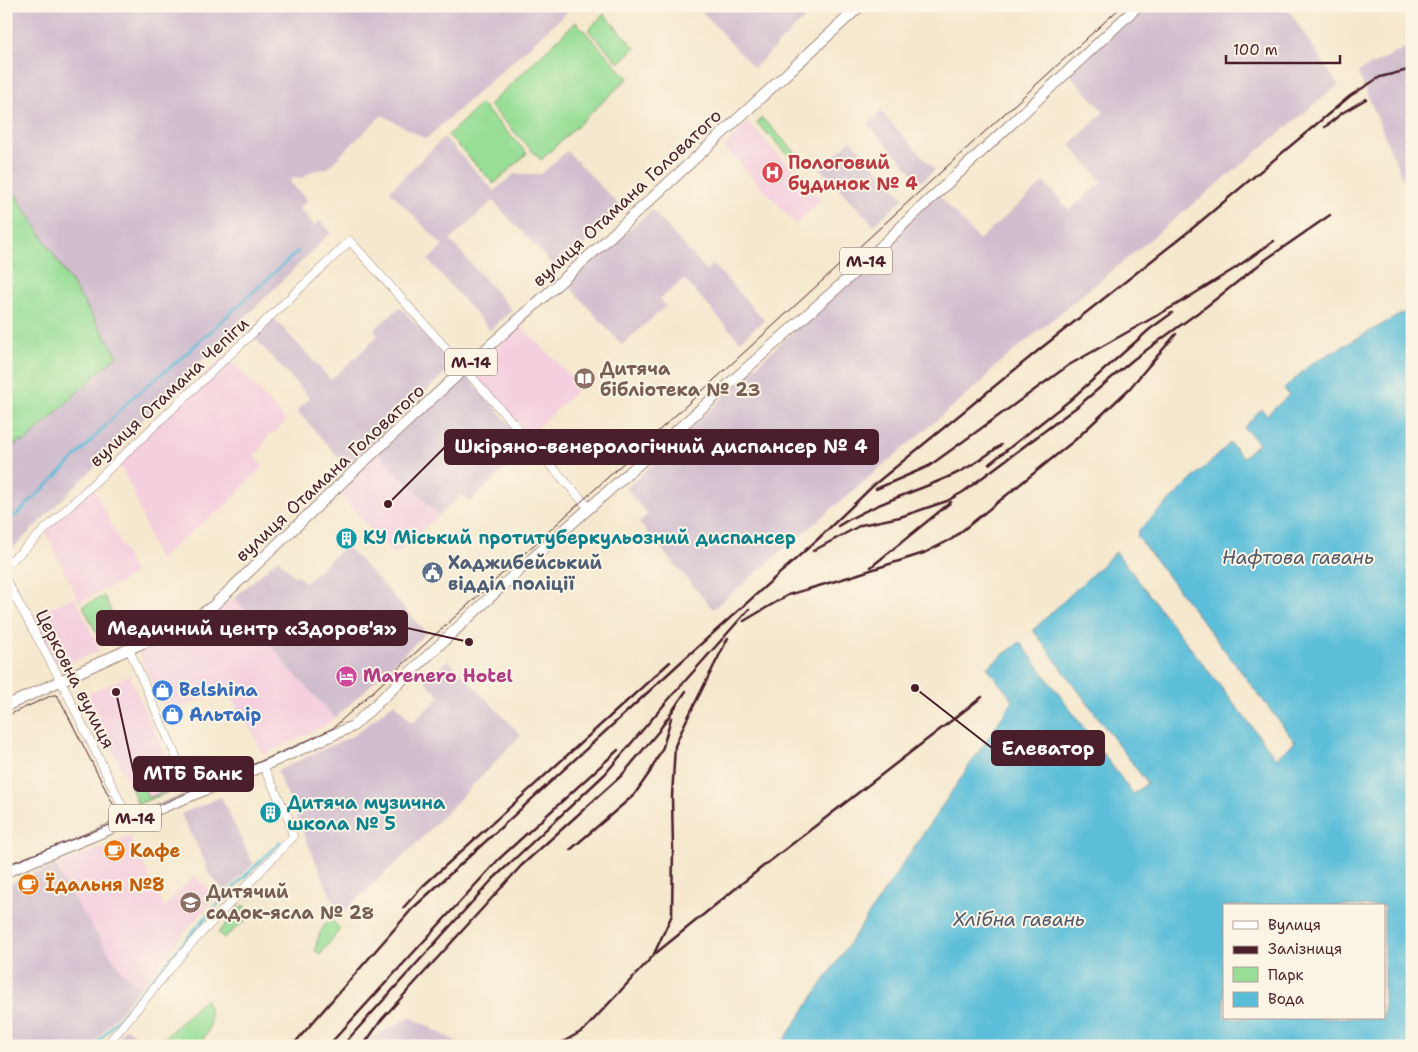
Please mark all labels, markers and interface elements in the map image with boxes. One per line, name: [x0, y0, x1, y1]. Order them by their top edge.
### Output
scale bar: [1226, 32, 1339, 64]
text: 100 m: [1233, 40, 1278, 60]
street label: вулиця Отамана Головатого: [527, 104, 727, 292]
place label: Пологовий будинок № 4: [788, 151, 918, 196]
hospital icon: Пологовий будинок № 4: [760, 161, 784, 185]
road number: М-14: [840, 248, 892, 274]
street label: вулиця Отамана Чепіги: [84, 312, 254, 472]
road number: М-14: [445, 348, 497, 376]
place label: Дитяча бібліотека № 23: [600, 357, 760, 402]
library icon: Дитяча бібліотека № 23: [572, 367, 596, 391]
street label: вулиця Отамана Головатого: [230, 379, 430, 567]
callout: Шкіряно-венерологічний диспансер № 4: [445, 430, 878, 464]
text: Шкіряно-венерологічний диспансер № 4: [455, 434, 868, 459]
building icon: КУ Міський протитуберкульозний диспансер: [335, 526, 359, 550]
place label: КУ Міський протитуберкульозний диспансер: [363, 526, 796, 550]
water label: Нафтова гавань: [1222, 545, 1374, 570]
place label: Хаджибейський відділ поліції: [448, 551, 603, 596]
public building icon: Хаджибейський відділ поліції: [420, 561, 444, 585]
street label: Церковна вулиця: [30, 605, 120, 753]
callout: Медичний центр «Здоров'я»: [97, 611, 407, 645]
text: Медичний центр «Здоров'я»: [107, 616, 397, 641]
hotel icon: Marenero Hotel: [335, 664, 359, 688]
place label: Marenero Hotel: [363, 664, 513, 688]
shop icon: Belshina: [151, 678, 175, 702]
place label: Belshina: [179, 678, 259, 702]
shop icon: Альтаір: [161, 703, 185, 727]
place label: Альтаір: [189, 703, 262, 727]
callout: Елеватор: [992, 731, 1104, 765]
text: Елеватор: [1002, 736, 1094, 761]
callout: МТБ Банк: [134, 757, 253, 791]
text: МТБ Банк: [143, 761, 243, 786]
place label: Дитяча музична школа № 5: [287, 791, 446, 836]
building icon: Дитяча музична школа № 5: [259, 801, 283, 825]
road number: М-14: [109, 804, 161, 831]
cafe icon: Кафе: [102, 839, 126, 863]
place label: Кафе: [130, 839, 181, 863]
place label: Їдальня №8: [45, 872, 165, 897]
cafe icon: Їдальня №8: [17, 873, 41, 897]
place label: Дитячий садок-ясла № 28: [206, 880, 374, 925]
school or university icon: Дитячий садок-ясла № 28: [178, 890, 202, 914]
legend: [1223, 904, 1386, 1020]
water label: Хлібна гавань: [952, 907, 1085, 932]
text: Вулиця: [1268, 915, 1321, 935]
text: Залізниця: [1268, 939, 1342, 959]
text: Парк: [1268, 965, 1304, 985]
text: Вода: [1268, 989, 1305, 1009]

